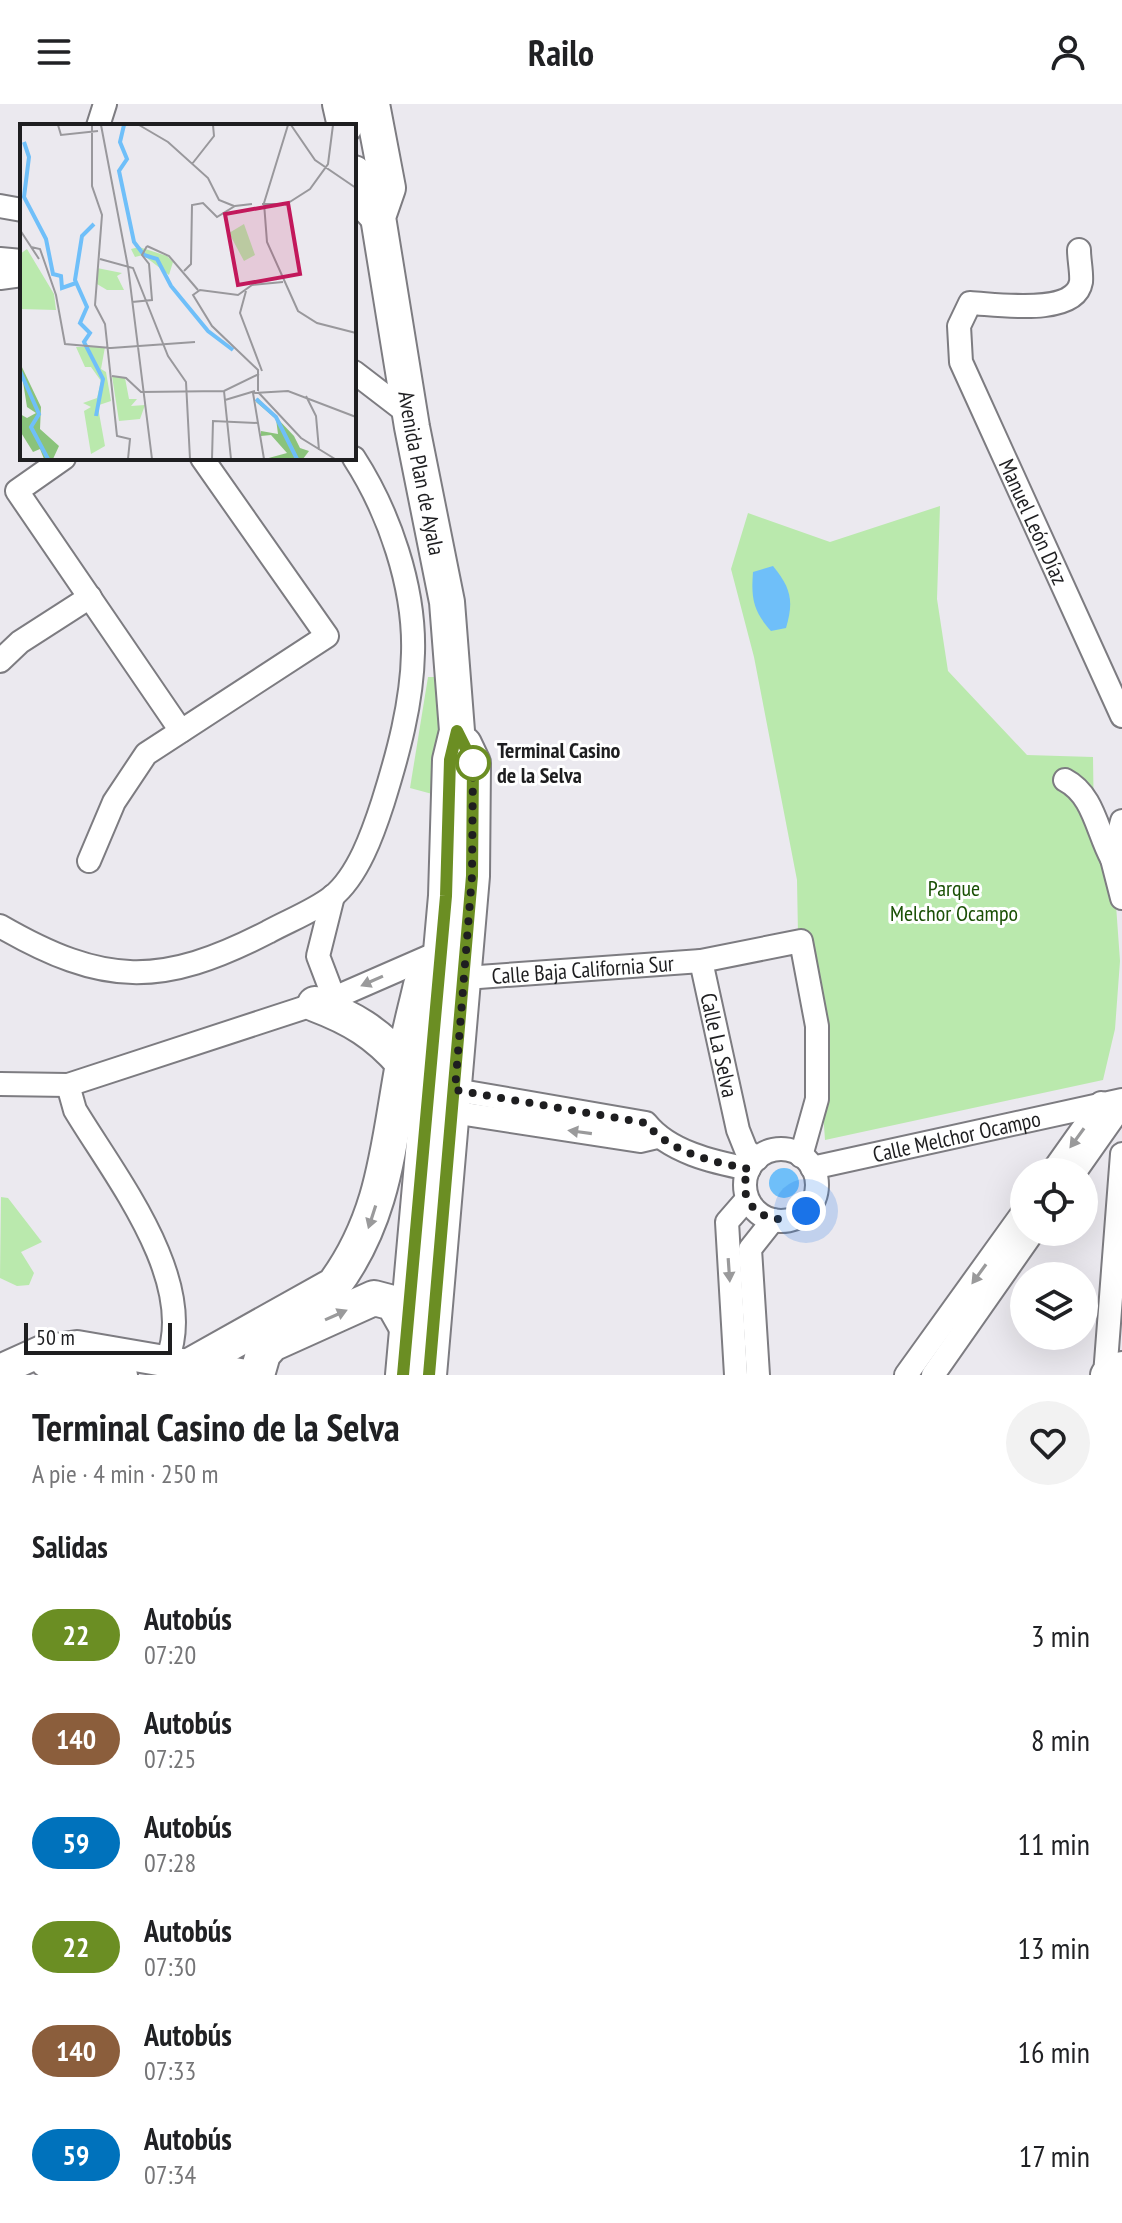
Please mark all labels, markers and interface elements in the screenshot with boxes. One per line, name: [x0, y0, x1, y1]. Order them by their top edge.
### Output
text: Railo: [528, 29, 594, 76]
icon: menu: [32, 30, 76, 74]
icon: person: [1046, 30, 1090, 74]
inset map: [20, 124, 356, 460]
street label: Avenida Plan de Ayala: [392, 389, 451, 558]
street label: Manuel León Díaz: [993, 454, 1074, 589]
place label: Terminal Casino de la Selva: [497, 736, 621, 789]
marker: Terminal Casino de la Selva: [456, 746, 490, 780]
park label: Parque Melchor Ocampo: [890, 874, 1018, 927]
street label: Calle Baja California Sur: [491, 949, 675, 990]
one-way arrow: [360, 974, 383, 988]
street label: Calle La Selva: [694, 990, 744, 1100]
street label: Calle Melchor Ocampo: [870, 1104, 1043, 1168]
one-way arrow: [567, 1125, 592, 1138]
one-way arrow: [1069, 1127, 1085, 1148]
map controls: [1010, 1158, 1098, 1350]
button: locate: [1010, 1158, 1098, 1246]
your location: [786, 1191, 826, 1231]
one-way arrow: [365, 1206, 378, 1230]
one-way arrow: [722, 1257, 735, 1282]
button: layers: [1010, 1262, 1098, 1350]
one-way arrow: [971, 1264, 987, 1285]
one-way arrow: [324, 1308, 348, 1321]
scale bar: [24, 1319, 172, 1355]
text: 50 m: [36, 1323, 75, 1351]
button: heart: [1006, 1401, 1090, 1485]
text: Terminal Casino de la Selva: [32, 1402, 400, 1451]
text: A pie · 4 min · 250 m: [32, 1457, 219, 1490]
text: Salidas: [32, 1527, 108, 1566]
text: Autobús: [144, 1599, 232, 1638]
text: 22: [63, 1616, 89, 1653]
text: 3 min: [1031, 1616, 1090, 1655]
text: 07:20: [144, 1638, 196, 1671]
text: Autobús: [144, 1703, 232, 1742]
text: 140: [56, 1720, 96, 1757]
text: 8 min: [1031, 1720, 1090, 1759]
text: 07:25: [144, 1742, 196, 1775]
text: Autobús: [144, 1807, 232, 1846]
text: 59: [63, 1824, 89, 1861]
text: 11 min: [1017, 1824, 1090, 1863]
text: 07:28: [144, 1846, 196, 1879]
text: Autobús: [144, 1911, 232, 1950]
text: 22: [63, 1928, 89, 1965]
text: 13 min: [1017, 1928, 1090, 1967]
text: 07:30: [144, 1950, 196, 1983]
text: Autobús: [144, 2015, 232, 2054]
text: 140: [56, 2032, 96, 2069]
text: 16 min: [1017, 2032, 1090, 2071]
text: 07:33: [144, 2054, 196, 2087]
text: Autobús: [144, 2119, 232, 2158]
text: 59: [63, 2136, 89, 2173]
text: 17 min: [1019, 2136, 1090, 2175]
text: 07:34: [144, 2158, 196, 2191]

